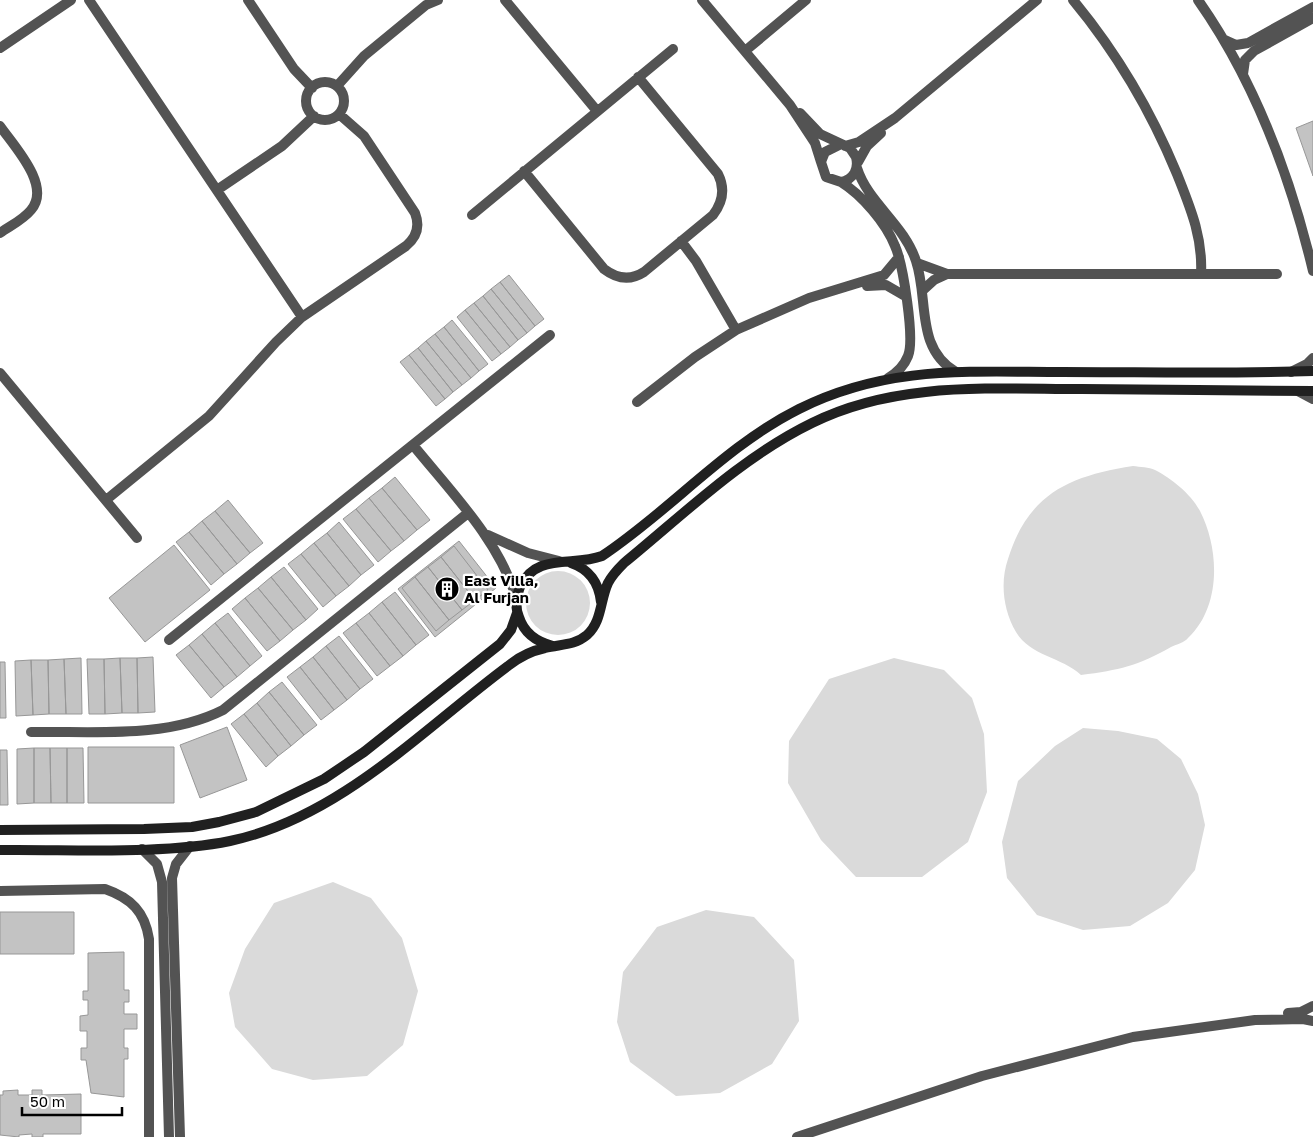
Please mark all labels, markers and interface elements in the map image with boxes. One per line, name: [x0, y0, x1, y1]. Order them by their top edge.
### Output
place label: East Villa, Al Furjan: [464, 571, 538, 606]
building icon: East Villa, Al Furjan: [434, 576, 460, 602]
scale bar: [22, 1084, 122, 1116]
text: 50 m: [30, 1092, 65, 1110]

